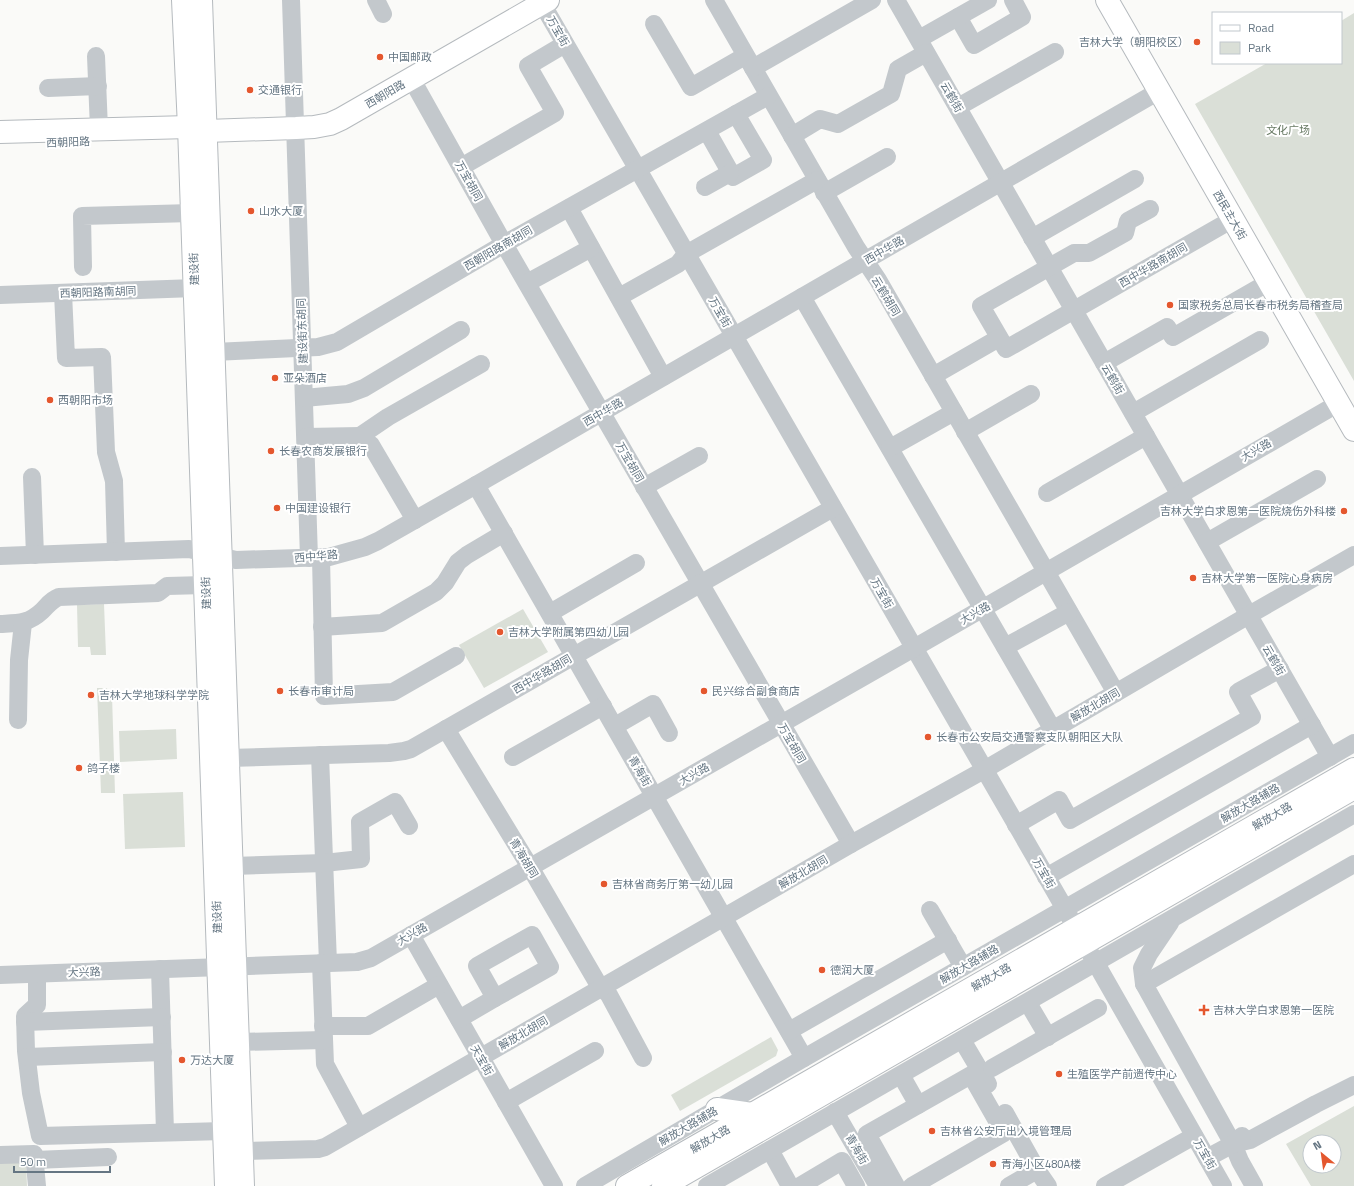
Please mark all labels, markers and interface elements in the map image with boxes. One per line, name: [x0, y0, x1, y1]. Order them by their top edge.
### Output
legend: [1212, 12, 1342, 64]
street label: 万宝街: [543, 13, 573, 49]
text: Road: [1248, 18, 1274, 37]
place label: 吉林大学（朝阳校区）: [1079, 34, 1189, 50]
marker: 吉林大学（朝阳校区）: [1192, 37, 1202, 47]
text: Park: [1248, 38, 1271, 57]
place label: 中国邮政: [388, 49, 432, 65]
marker: 中国邮政: [375, 52, 385, 62]
street label: 西朝阳路: [362, 76, 408, 112]
street label: 云鹤街: [937, 79, 967, 115]
place label: 交通银行: [258, 82, 302, 98]
marker: 交通银行: [245, 85, 255, 95]
park label: 文化广场: [1266, 122, 1310, 138]
street label: 西朝阳路: [46, 133, 90, 151]
street label: 万宝胡同: [451, 158, 487, 204]
street label: 西民主大街: [1209, 187, 1251, 243]
place label: 山水大厦: [259, 203, 303, 219]
marker: 山水大厦: [246, 206, 256, 216]
street label: 西朝阳路南胡同: [461, 222, 535, 274]
street label: 西中华路: [861, 232, 907, 268]
street label: 西中华路南胡同: [1116, 239, 1190, 291]
street label: 建设街: [185, 252, 203, 286]
street label: 云鹤胡同: [868, 273, 904, 319]
street label: 西朝阳路南胡同: [59, 283, 137, 301]
street label: 万宝街: [705, 294, 735, 330]
place label: 国家税务总局长春市税务局稽查局: [1178, 297, 1343, 313]
street label: 建设街东胡同: [293, 298, 311, 364]
marker: 国家税务总局长春市税务局稽查局: [1165, 300, 1175, 310]
street label: 云鹤街: [1098, 361, 1128, 397]
place label: 亚朵酒店: [283, 370, 327, 386]
marker: 亚朵酒店: [270, 373, 280, 383]
place label: 西朝阳市场: [58, 392, 113, 408]
street label: 西中华路: [580, 394, 626, 430]
marker: 西朝阳市场: [45, 395, 55, 405]
street label: 大兴路: [1238, 435, 1274, 465]
street label: 万宝胡同: [612, 439, 648, 485]
place label: 长春农商发展银行: [279, 443, 367, 459]
marker: 长春农商发展银行: [266, 446, 276, 456]
place label: 中国建设银行: [285, 500, 351, 516]
marker: 中国建设银行: [272, 503, 282, 513]
place label: 吉林大学白求恩第一医院烧伤外科楼: [1160, 503, 1336, 519]
marker: 吉林大学白求恩第一医院烧伤外科楼: [1339, 506, 1349, 516]
street label: 西中华路: [293, 546, 339, 566]
place label: 吉林大学第一医院心身病房: [1201, 570, 1333, 586]
marker: 吉林大学第一医院心身病房: [1188, 573, 1198, 583]
street label: 万宝街: [867, 575, 897, 611]
street label: 建设街: [197, 576, 215, 610]
street label: 大兴路: [957, 598, 993, 628]
place label: 吉林大学附属第四幼儿园: [508, 624, 629, 640]
marker: 吉林大学附属第四幼儿园: [495, 627, 505, 637]
street label: 云鹤街: [1259, 642, 1289, 678]
street label: 西中华路胡同: [509, 651, 575, 697]
place label: 长春市审计局: [288, 683, 354, 699]
place label: 民兴综合副食商店: [712, 683, 800, 699]
street label: 解放北胡同: [1067, 684, 1123, 726]
marker: 长春市审计局: [275, 686, 285, 696]
marker: 民兴综合副食商店: [699, 686, 709, 696]
place label: 吉林大学地球科学学院: [99, 687, 209, 703]
marker: 吉林大学地球科学学院: [86, 690, 96, 700]
street label: 万宝胡同: [774, 720, 810, 766]
place label: 长春市公安局交通警察支队朝阳区大队: [936, 729, 1123, 745]
marker: 长春市公安局交通警察支队朝阳区大队: [923, 732, 933, 742]
street label: 青海街: [625, 753, 655, 789]
street label: 大兴路: [676, 759, 712, 789]
place label: 鸽子楼: [87, 760, 120, 776]
marker: 鸽子楼: [74, 763, 84, 773]
street label: 解放大路辅路: [1218, 781, 1282, 825]
street label: 解放大路: [1250, 799, 1294, 833]
street label: 青海胡同: [506, 835, 542, 881]
street label: 解放北胡同: [775, 851, 831, 893]
street label: 万宝街: [1029, 855, 1059, 891]
place label: 吉林省商务厅第一幼儿园: [612, 876, 733, 892]
marker: 吉林省商务厅第一幼儿园: [599, 879, 609, 889]
street label: 建设街: [208, 900, 226, 934]
street label: 大兴路: [394, 919, 430, 949]
street label: 解放大路辅路: [937, 942, 1001, 986]
street label: 解放大路: [969, 960, 1013, 994]
place label: 德润大厦: [830, 962, 874, 978]
street label: 大兴路: [67, 963, 101, 981]
marker: 德润大厦: [817, 965, 827, 975]
place label: 吉林大学白求恩第一医院: [1213, 1002, 1334, 1018]
marker: 吉林大学白求恩第一医院: [1198, 1004, 1210, 1016]
street label: 解放北胡同: [495, 1012, 551, 1054]
street label: 天宝街: [467, 1042, 497, 1078]
place label: 万达大厦: [190, 1052, 234, 1068]
marker: 万达大厦: [177, 1055, 187, 1065]
place label: 生殖医学产前遗传中心: [1067, 1066, 1177, 1082]
marker: 生殖医学产前遗传中心: [1054, 1069, 1064, 1079]
street label: 解放大路辅路: [656, 1104, 720, 1148]
street label: 解放大路: [688, 1122, 732, 1156]
place label: 吉林省公安厅出入境管理局: [940, 1123, 1072, 1139]
marker: 吉林省公安厅出入境管理局: [927, 1126, 937, 1136]
street label: 青海街: [842, 1131, 872, 1167]
north arrow: [1302, 1134, 1342, 1174]
street label: 万宝街: [1190, 1136, 1220, 1172]
text: N: [1310, 1136, 1324, 1154]
scale bar: [14, 1148, 110, 1174]
text: 50 m: [20, 1152, 46, 1171]
place label: 青海小区480A楼: [1001, 1156, 1081, 1172]
marker: 青海小区480A楼: [988, 1159, 998, 1169]

